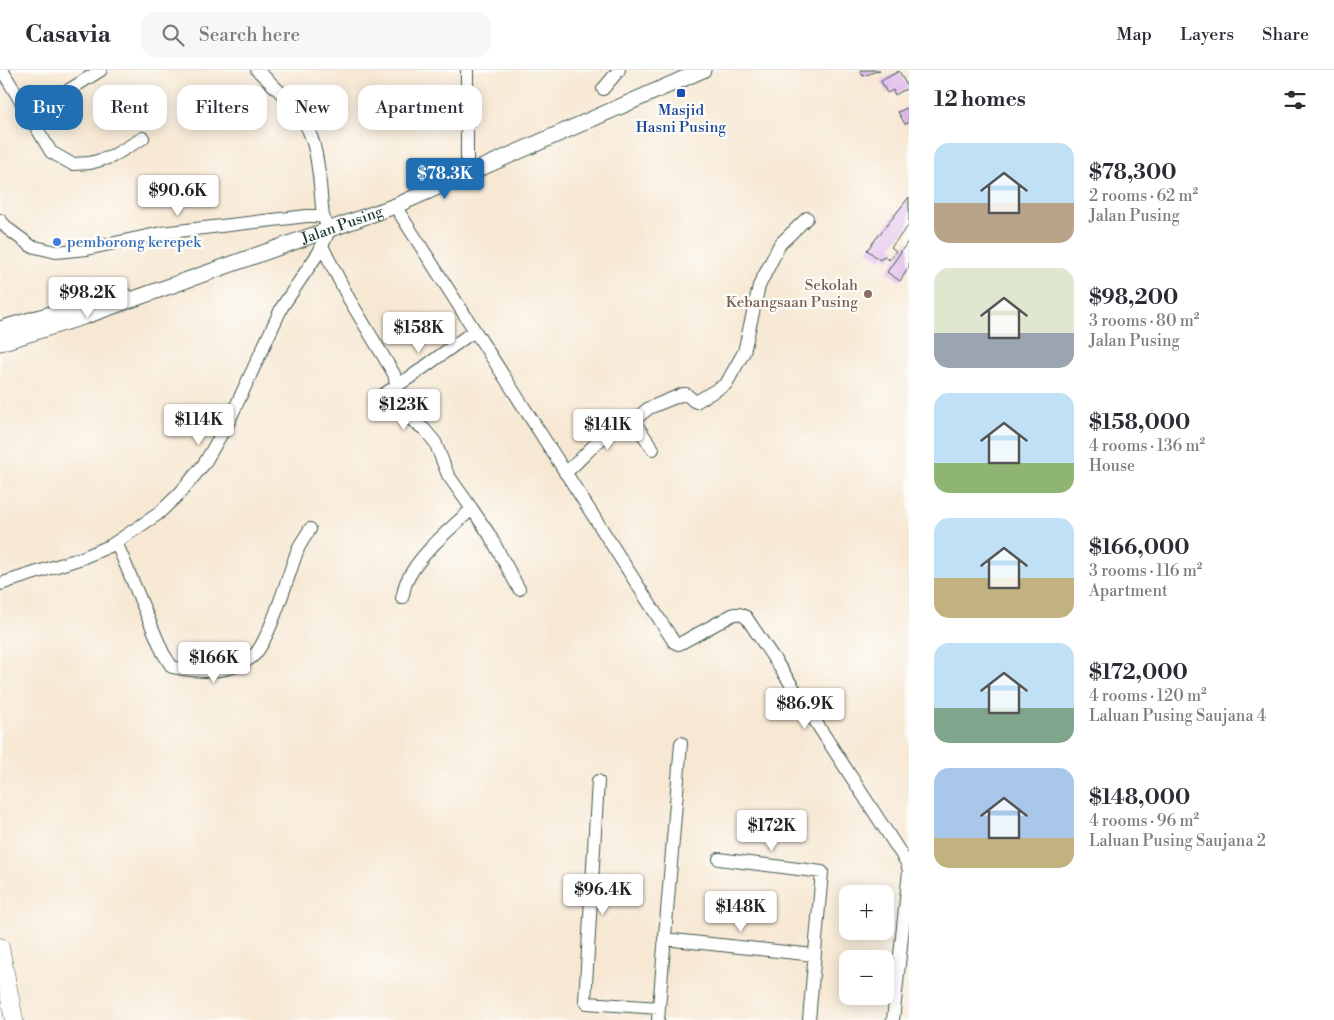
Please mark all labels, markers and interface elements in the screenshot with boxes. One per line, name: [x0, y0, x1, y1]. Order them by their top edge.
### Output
search box: [141, 12, 491, 57]
text: Casavia: [25, 20, 111, 50]
icon: search: [159, 21, 187, 49]
text: Search here: [199, 23, 300, 47]
text: Map: [1117, 23, 1152, 46]
text: Layers: [1180, 23, 1234, 46]
text: Share: [1262, 23, 1309, 46]
chip: Buy: [15, 85, 83, 130]
chip: Rent: [93, 85, 167, 130]
chip: Filters: [177, 85, 267, 130]
chip: New: [277, 85, 348, 130]
chip: Apartment: [358, 85, 482, 130]
icon: filters: [1281, 86, 1309, 114]
marker: Masjid Hasni Pusing: [675, 87, 687, 99]
text: 12 homes: [934, 87, 1026, 113]
place label: Masjid Hasni Pusing: [636, 101, 726, 137]
pin: $78.3K: [404, 158, 486, 200]
text: $78,300: [1089, 160, 1177, 186]
icon: home: [974, 163, 1034, 223]
text: $78.3K: [417, 164, 473, 184]
pin: $90.6K: [137, 174, 219, 217]
text: $90.6K: [149, 181, 207, 201]
text: 2 rooms · 62 m²: [1089, 186, 1198, 206]
street label: Jalan Pusing: [298, 201, 386, 248]
text: Jalan Pusing: [1089, 206, 1180, 226]
place label: pemborong kerepek: [67, 233, 202, 252]
marker: pemborong kerepek: [51, 236, 63, 248]
pin: $98.2K: [47, 276, 129, 319]
place label: Sekolah Kebangsaan Pusing: [726, 276, 858, 312]
text: $98.2K: [59, 283, 117, 303]
text: $98,200: [1089, 285, 1178, 311]
marker: Sekolah Kebangsaan Pusing: [862, 288, 874, 300]
icon: home: [974, 288, 1034, 348]
text: 3 rooms · 80 m²: [1089, 311, 1199, 331]
pin: $158K: [384, 312, 454, 354]
text: $158K: [394, 318, 444, 338]
text: Jalan Pusing: [1089, 331, 1180, 351]
pin: $123K: [369, 388, 439, 431]
text: $123K: [379, 395, 429, 415]
pin: $114K: [164, 404, 234, 446]
pin: $141K: [573, 408, 643, 451]
text: $114K: [175, 410, 223, 430]
text: $158,000: [1089, 410, 1190, 436]
icon: home: [974, 413, 1034, 473]
text: $141K: [584, 415, 632, 435]
text: 4 rooms · 136 m²: [1089, 436, 1205, 456]
text: House: [1089, 456, 1135, 476]
text: $166,000: [1089, 535, 1190, 561]
icon: home: [974, 538, 1034, 598]
text: 3 rooms · 116 m²: [1089, 561, 1202, 581]
text: Apartment: [1089, 581, 1168, 601]
pin: $166K: [179, 642, 249, 684]
text: $166K: [189, 648, 239, 668]
text: $172,000: [1089, 660, 1188, 686]
icon: home: [974, 663, 1034, 723]
text: 4 rooms · 120 m²: [1089, 686, 1207, 706]
pin: $86.9K: [764, 688, 846, 730]
text: $86.9K: [776, 694, 834, 714]
text: Laluan Pusing Saujana 4: [1089, 706, 1266, 726]
text: $148,000: [1089, 785, 1190, 811]
icon: home: [974, 788, 1034, 848]
pin: $172K: [737, 810, 807, 852]
text: 4 rooms · 96 m²: [1089, 811, 1199, 831]
text: $172K: [748, 816, 796, 836]
text: Laluan Pusing Saujana 2: [1089, 831, 1266, 851]
pin: $96.4K: [562, 874, 644, 916]
text: $96.4K: [574, 880, 632, 900]
map controls: [839, 885, 894, 1005]
button: +: [839, 885, 894, 940]
pin: $148K: [706, 890, 776, 933]
text: $148K: [716, 897, 766, 917]
button: −: [839, 950, 894, 1005]

